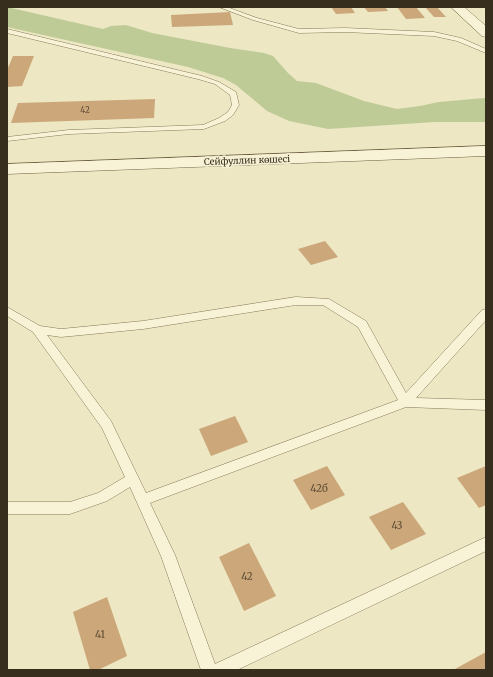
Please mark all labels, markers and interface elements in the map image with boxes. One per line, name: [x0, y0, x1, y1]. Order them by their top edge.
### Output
house number: 42: [80, 105, 90, 115]
street label: Сейфуллин көшесі: [204, 153, 290, 167]
house number: 42б: [310, 482, 328, 495]
house number: 43: [391, 519, 403, 532]
house number: 42: [241, 570, 253, 583]
house number: 41: [95, 628, 105, 641]

